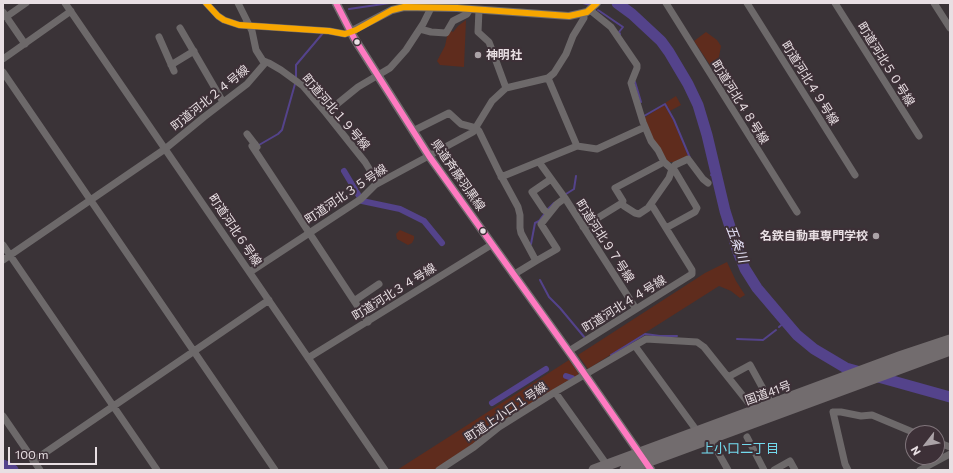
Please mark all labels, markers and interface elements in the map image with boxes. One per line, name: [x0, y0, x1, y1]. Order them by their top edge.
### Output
street label: 町道河北５０号線: [854, 19, 918, 109]
unlabelled marker: [352, 37, 362, 47]
street label: 町道河北４９号線: [778, 38, 842, 128]
place label: 神明社: [486, 48, 522, 62]
marker: 神明社: [473, 50, 483, 60]
street label: 町道河北４８号線: [708, 57, 772, 147]
street label: 町道河北２４号線: [168, 62, 252, 134]
street label: 町道河北１９号線: [299, 71, 373, 153]
street label: 県道斉藤羽黒線: [428, 136, 488, 214]
street label: 町道河北３５号線: [302, 161, 390, 227]
street label: 町道河北６号線: [206, 191, 264, 269]
street label: 町道河北９７号線: [573, 197, 637, 285]
water label: 五条川: [723, 223, 751, 265]
unlabelled marker: [478, 226, 488, 236]
place label: 名鉄自動車専門学校: [760, 229, 868, 243]
marker: 名鉄自動車専門学校: [871, 231, 881, 241]
street label: 町道河北３４号線: [349, 260, 439, 324]
street label: 町道河北４４号線: [579, 272, 669, 336]
street label: 国道41号: [743, 378, 793, 408]
street label: 町道上小口１号線: [462, 379, 550, 445]
north arrow: [905, 425, 945, 465]
scale bar: [10, 439, 99, 465]
district label: 上小口二丁目: [701, 441, 779, 457]
text: N: [907, 444, 923, 458]
text: 100 m: [15, 447, 49, 461]

